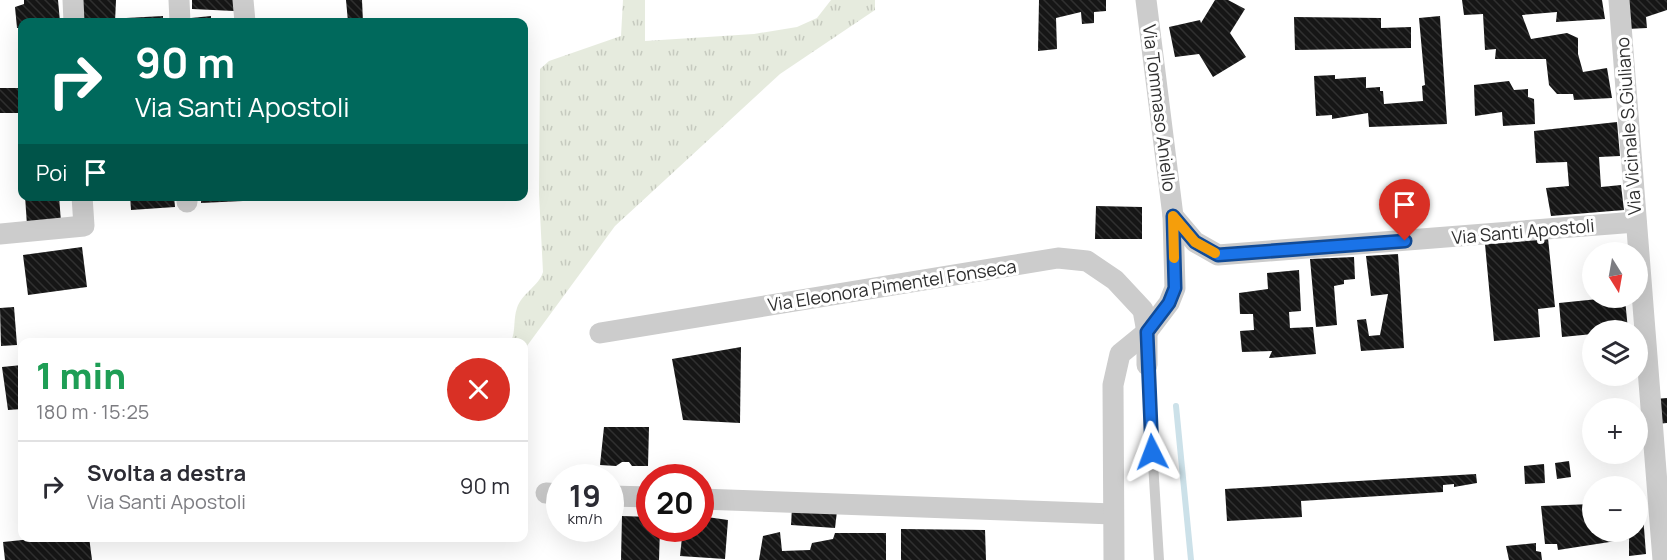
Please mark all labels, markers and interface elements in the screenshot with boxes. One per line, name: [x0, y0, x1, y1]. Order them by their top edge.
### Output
street label: Via Tommaso Aniello: [1138, 23, 1182, 193]
text: 90 m: [135, 33, 235, 91]
street label: Via Vicinale S.Giuliano: [1610, 36, 1646, 216]
icon: right: [36, 42, 114, 120]
text: Via Santi Apostoli: [135, 88, 350, 125]
icon: arrive: [79, 156, 112, 189]
text: Poi: [36, 158, 67, 188]
pin: [1379, 179, 1430, 241]
icon: arrive: [1388, 188, 1421, 221]
street label: Via Santi Apostoli: [1451, 213, 1595, 249]
north arrow: [1582, 242, 1648, 308]
map controls: [1582, 242, 1648, 542]
street label: Via Eleonora Pimentel Fonseca: [766, 253, 1018, 317]
button: layers: [1582, 320, 1648, 386]
text: 1 min: [36, 351, 126, 400]
button: close: [447, 358, 510, 421]
text: 180 m · 15:25: [36, 398, 149, 425]
button: +: [1582, 398, 1648, 464]
position arrow: [1120, 420, 1184, 484]
text: Svolta a destra: [87, 458, 246, 488]
speed limit sign: 20: [636, 464, 714, 542]
icon: right: [36, 470, 69, 503]
text: 90 m: [460, 471, 510, 501]
text: 19: [569, 475, 601, 516]
button: −: [1582, 476, 1648, 542]
text: Via Santi Apostoli: [87, 488, 246, 515]
text: km/h: [568, 508, 602, 529]

